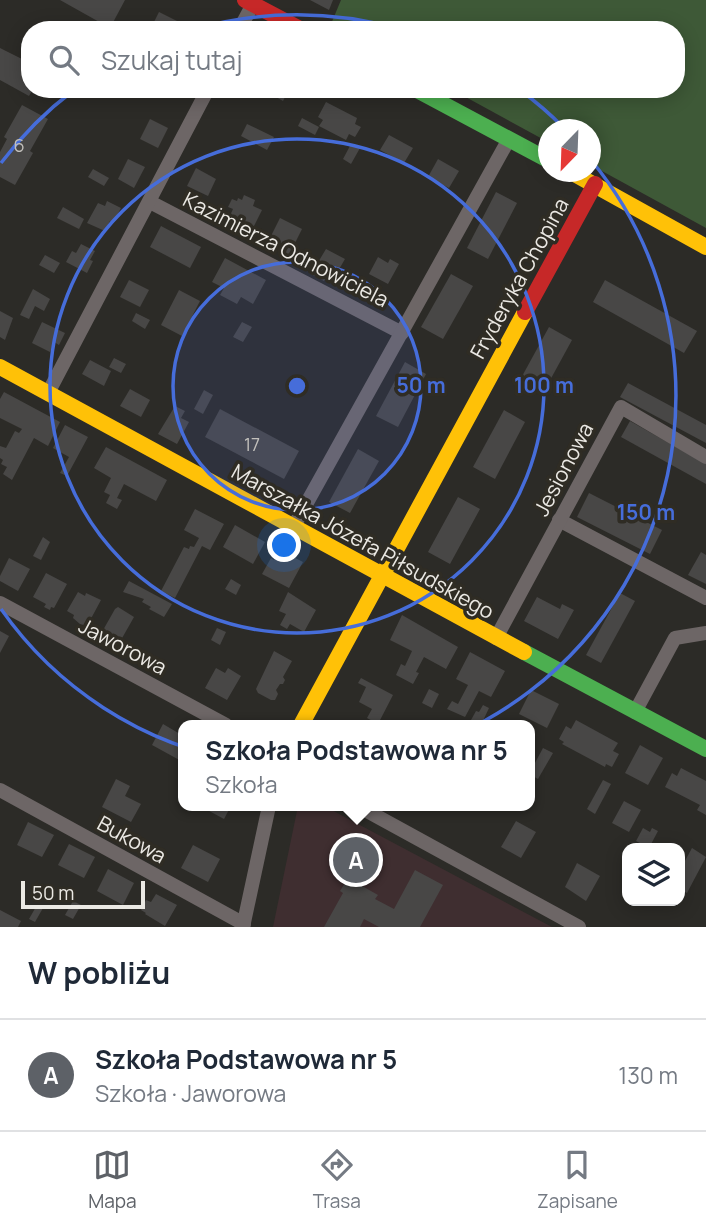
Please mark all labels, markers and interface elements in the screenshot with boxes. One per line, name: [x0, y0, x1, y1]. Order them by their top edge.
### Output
search box: [21, 21, 685, 98]
icon: search: [45, 41, 83, 79]
text: Szukaj tutaj: [101, 42, 243, 78]
north arrow: [538, 119, 601, 182]
house number: 6: [13, 133, 25, 157]
street label: Kazimierza Odnowiciela: [178, 185, 394, 313]
street label: Fryderyka Chopina: [463, 193, 575, 363]
text: 50 m: [396, 371, 446, 399]
text: 100 m: [514, 371, 574, 399]
centre of rings: [285, 374, 309, 398]
street label: Jesionowa: [527, 417, 599, 521]
house number: 17: [244, 432, 260, 456]
street label: Marszałka Józefa Piłsudskiego: [227, 457, 499, 625]
text: 150 m: [617, 498, 675, 526]
your location: [267, 528, 301, 562]
street label: Jaworowa: [74, 611, 172, 681]
popup: [178, 720, 535, 811]
text: Szkoła Podstawowa nr 5: [205, 732, 508, 768]
text: Szkoła: [205, 768, 277, 800]
street label: Bukowa: [93, 809, 171, 869]
pin: A: [333, 834, 379, 886]
map controls: [622, 843, 685, 906]
button: layers: [622, 843, 685, 906]
scale bar: [21, 878, 145, 910]
text: 50 m: [32, 880, 74, 906]
text: W pobliżu: [28, 952, 170, 993]
text: Szkoła Podstawowa nr 5: [95, 1041, 397, 1077]
text: A: [43, 1059, 59, 1091]
text: 130 m: [618, 1059, 678, 1091]
text: Szkoła · Jaworowa: [95, 1077, 286, 1109]
tab: Mapa: [88, 1146, 136, 1214]
tab: Trasa: [313, 1146, 361, 1214]
tab: Zapisane: [537, 1146, 618, 1214]

